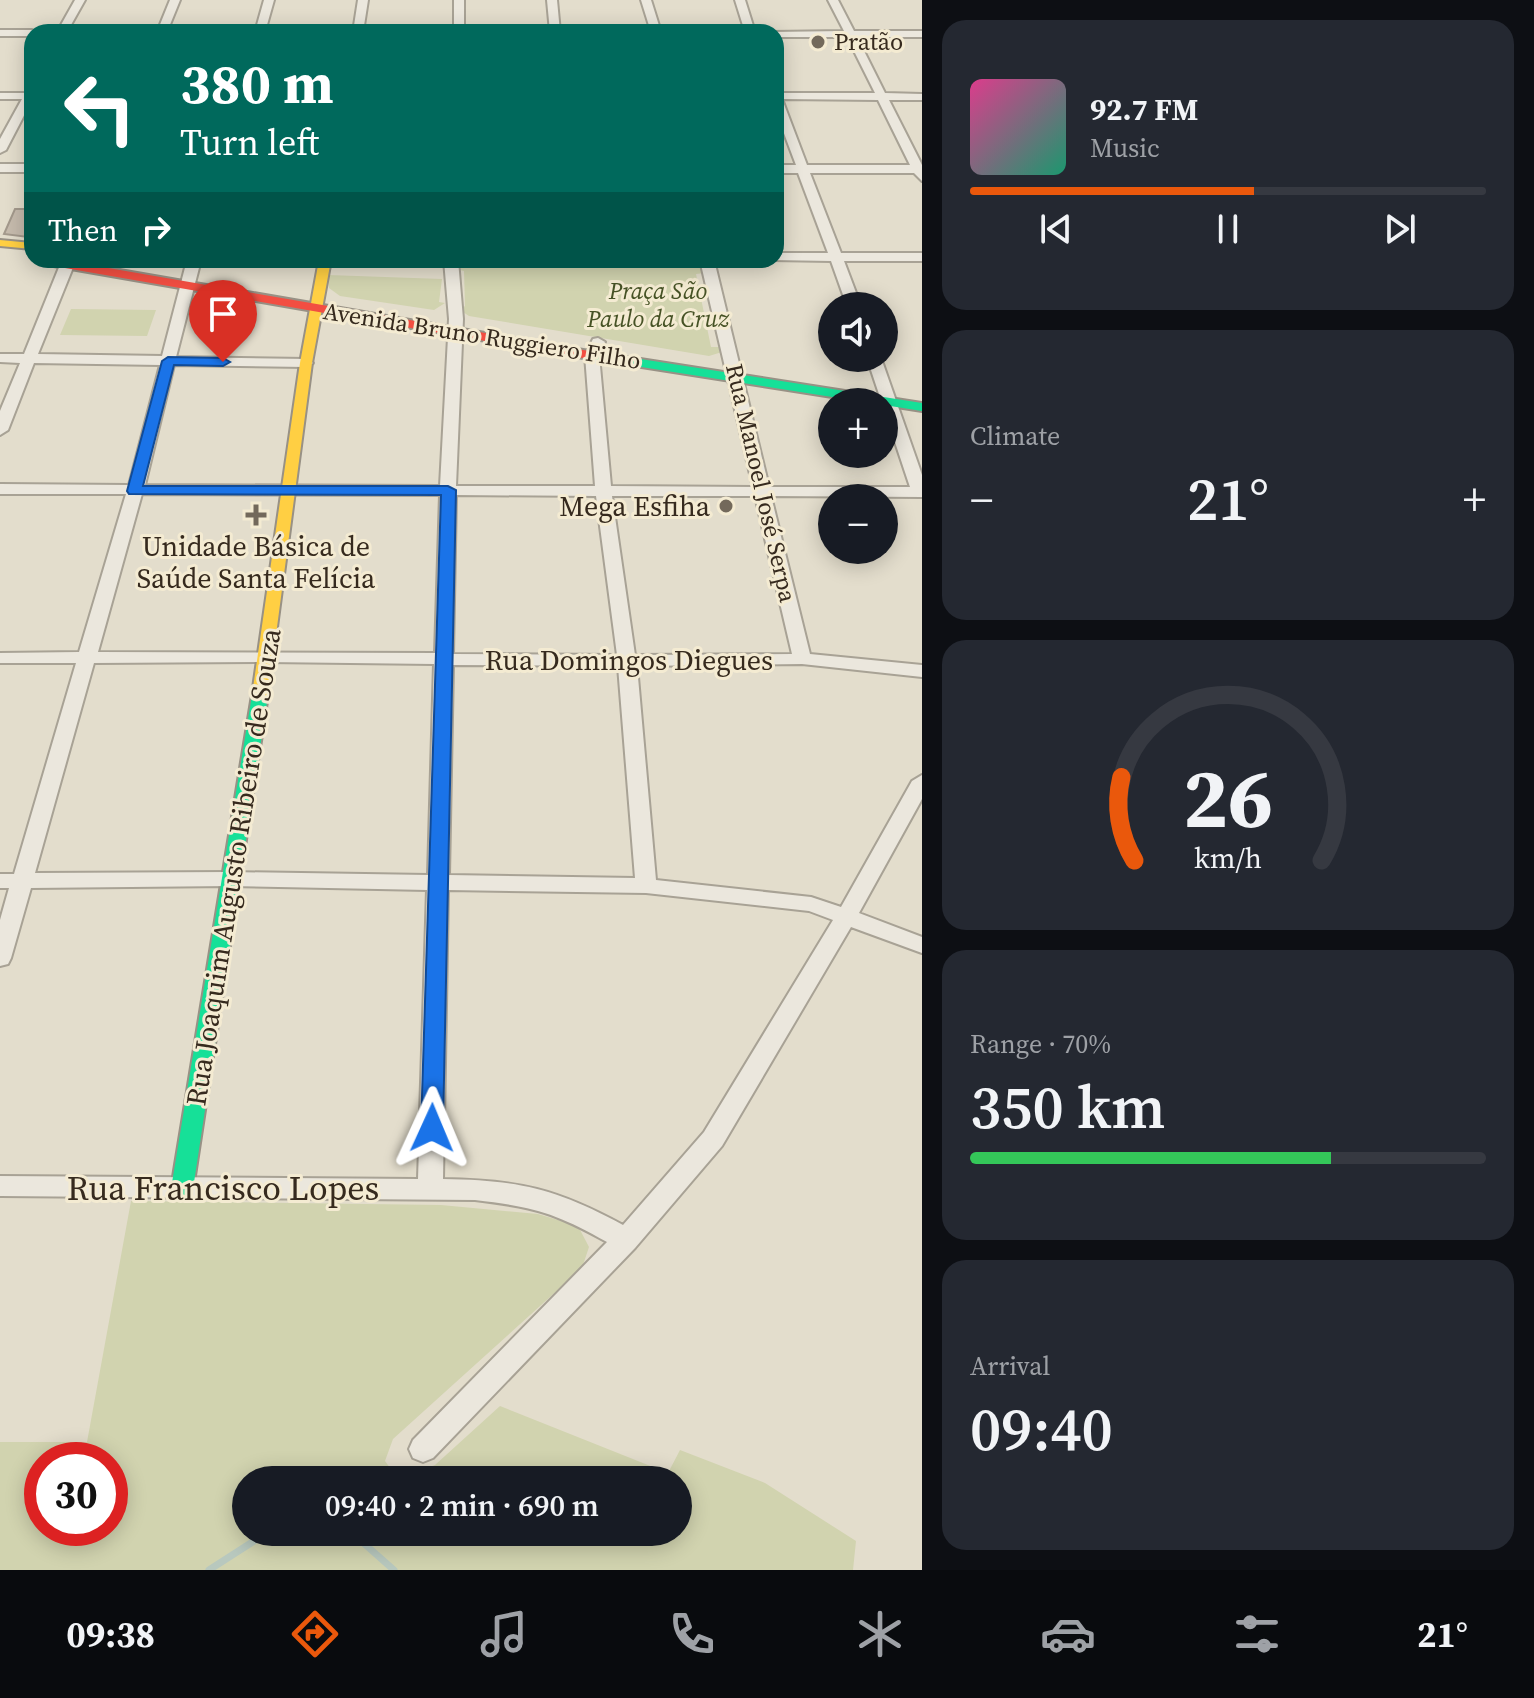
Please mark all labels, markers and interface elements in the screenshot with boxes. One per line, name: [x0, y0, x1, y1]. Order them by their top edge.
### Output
place label: Pratão: [834, 25, 903, 58]
marker: Pratão: [809, 33, 827, 51]
text: 380 m: [180, 45, 334, 122]
icon: left: [48, 56, 152, 160]
text: 92.7 FM: [1090, 89, 1198, 130]
text: Turn left: [180, 118, 319, 167]
text: Music: [1090, 130, 1160, 166]
icon: previous: [1034, 207, 1078, 251]
icon: pause: [1206, 207, 1250, 251]
icon: next: [1378, 207, 1422, 251]
icon: right: [134, 208, 178, 252]
text: Then: [48, 210, 118, 251]
park label: Praça São Paulo da Cruz: [586, 274, 730, 335]
pin: [189, 280, 257, 362]
icon: arrive: [201, 292, 245, 336]
map controls: [818, 292, 898, 564]
button: sound: [818, 292, 898, 372]
street label: Avenida Bruno Ruggiero Filho: [321, 294, 643, 377]
street label: Rua Manoel José Serpa: [718, 360, 805, 606]
button: +: [818, 388, 898, 468]
text: Climate: [970, 418, 1060, 454]
text: 21°: [1187, 458, 1269, 540]
text: −: [970, 469, 993, 530]
text: +: [1463, 469, 1486, 530]
button: −: [818, 484, 898, 564]
place label: Mega Esfiha: [559, 487, 711, 525]
marker: Mega Esfiha: [717, 497, 735, 515]
marker: Unidade Básica de Saúde Santa Felícia: [245, 504, 267, 526]
place label: Unidade Básica de Saúde Santa Felícia: [137, 527, 376, 597]
street label: Rua Joaquim Augusto Ribeiro de Souza: [176, 625, 290, 1108]
street label: Rua Domingos Diegues: [485, 641, 773, 679]
text: 26: [1183, 741, 1273, 855]
text: km/h: [1194, 838, 1262, 878]
text: Range · 70%: [970, 1026, 1111, 1062]
text: 350 km: [970, 1066, 1166, 1148]
position arrow: [390, 1086, 474, 1170]
street label: Rua Francisco Lopes: [67, 1165, 379, 1211]
text: Arrival: [970, 1348, 1050, 1384]
text: 09:40: [970, 1388, 1113, 1470]
speed limit sign: 30: [24, 1442, 128, 1546]
text: 09:40 · 2 min · 690 m: [325, 1485, 599, 1526]
icon: directions: [287, 1606, 343, 1662]
icon: music: [476, 1606, 532, 1662]
icon: phone: [664, 1606, 720, 1662]
icon: climate: [852, 1606, 908, 1662]
icon: car: [1040, 1606, 1096, 1662]
icon: filters: [1229, 1606, 1285, 1662]
text: 09:38: [66, 1610, 155, 1659]
text: 21°: [1417, 1610, 1468, 1659]

